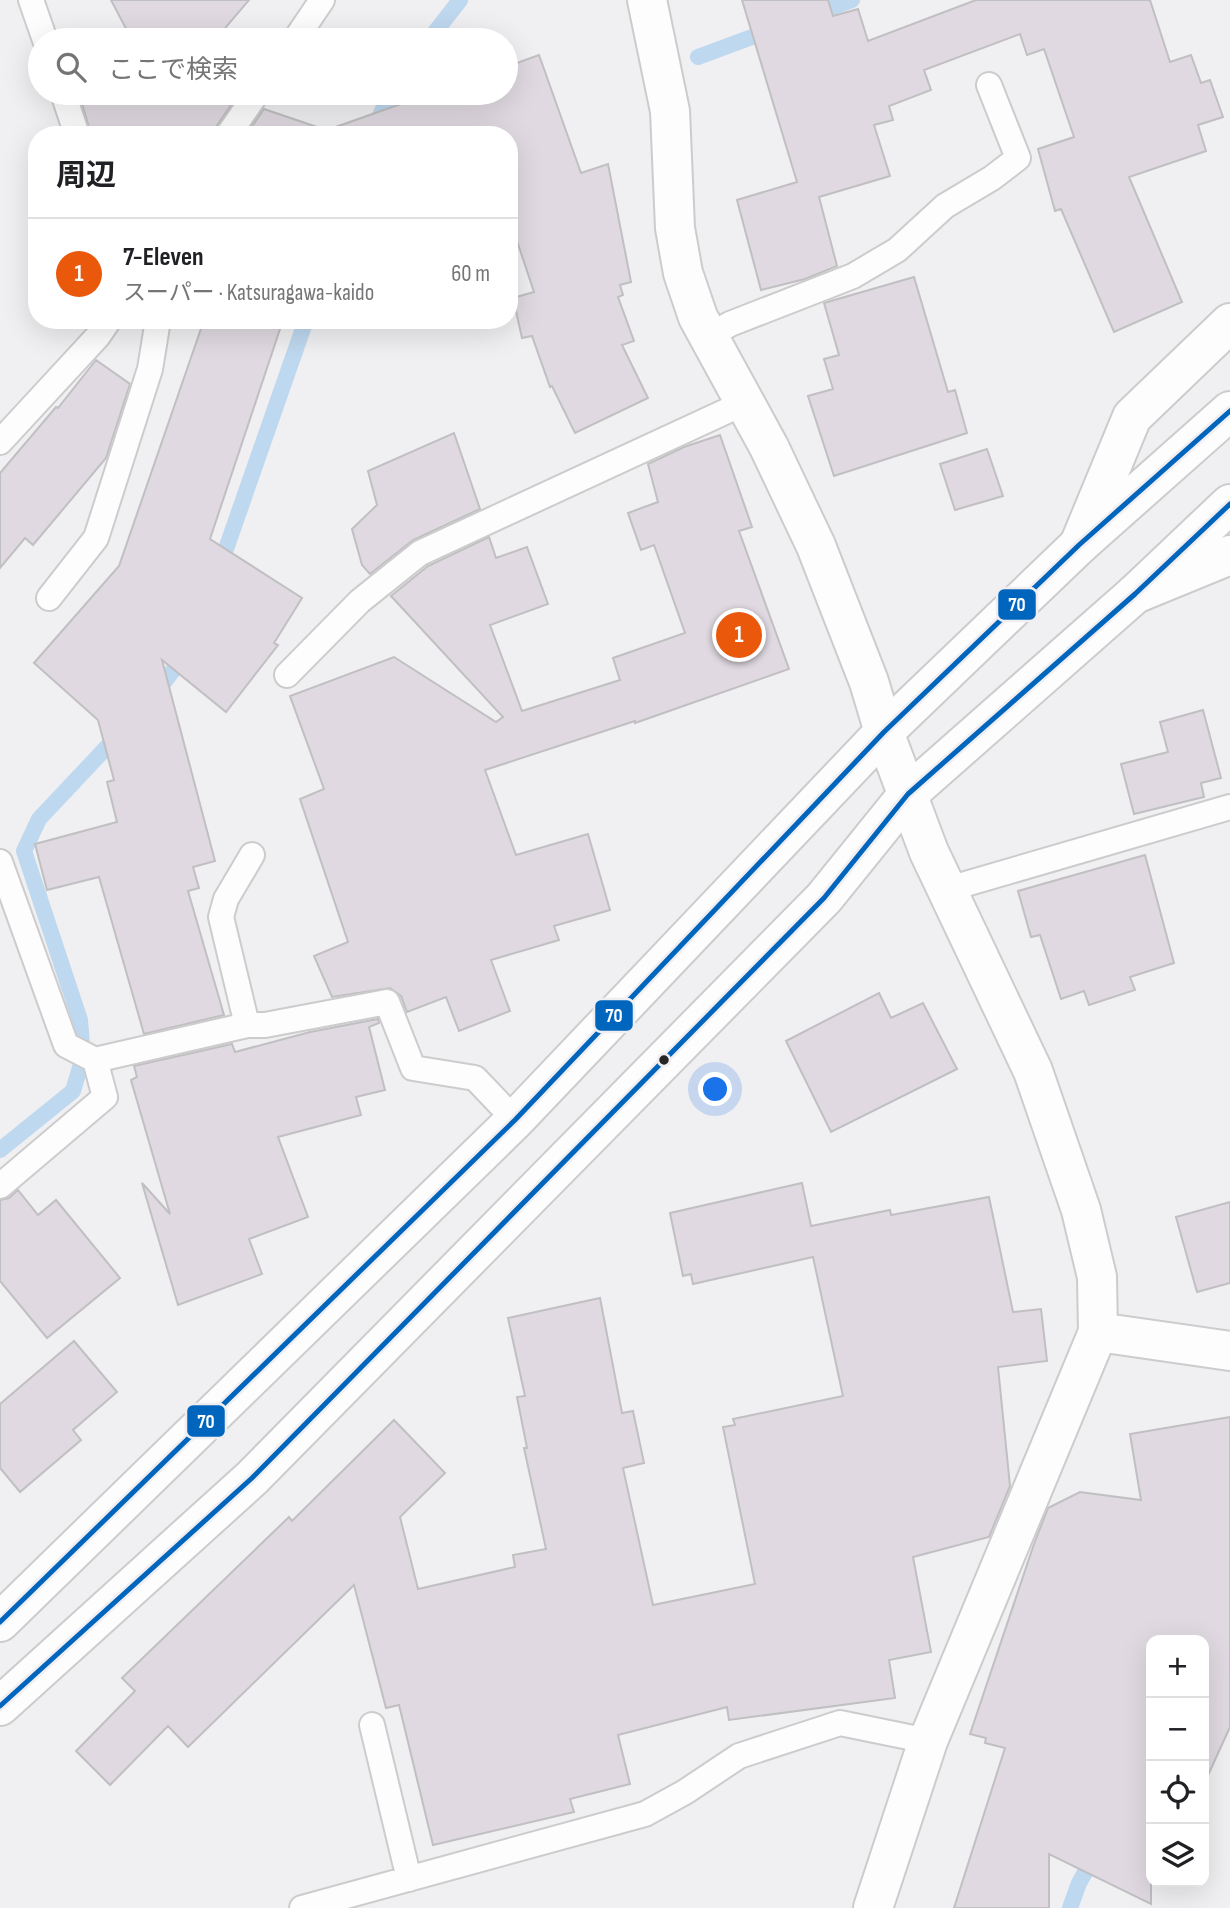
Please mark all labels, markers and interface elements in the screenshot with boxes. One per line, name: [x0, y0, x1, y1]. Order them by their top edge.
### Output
search box: [28, 28, 518, 105]
icon: search: [52, 48, 90, 86]
text: ここで検索: [108, 55, 238, 86]
text: 周辺: [56, 158, 116, 194]
text: 7-Eleven: [123, 242, 204, 273]
text: 1: [74, 260, 84, 288]
text: 60 m: [451, 260, 490, 288]
text: スーパー · Katsuragawa-kaido: [123, 279, 374, 307]
line badge: 70: [997, 588, 1037, 621]
text: 70: [1008, 594, 1026, 617]
pin: 1: [716, 609, 762, 661]
line badge: 70: [594, 999, 634, 1032]
text: 70: [605, 1005, 623, 1028]
unlabelled marker: [657, 1053, 671, 1067]
your location: [698, 1072, 732, 1106]
line badge: 70: [186, 1404, 226, 1438]
text: 70: [197, 1411, 215, 1434]
map controls: [1146, 1635, 1209, 1887]
button: +: [1146, 1635, 1209, 1698]
button: −: [1146, 1698, 1209, 1761]
button: locate: [1146, 1761, 1209, 1824]
button: layers: [1146, 1824, 1209, 1887]

